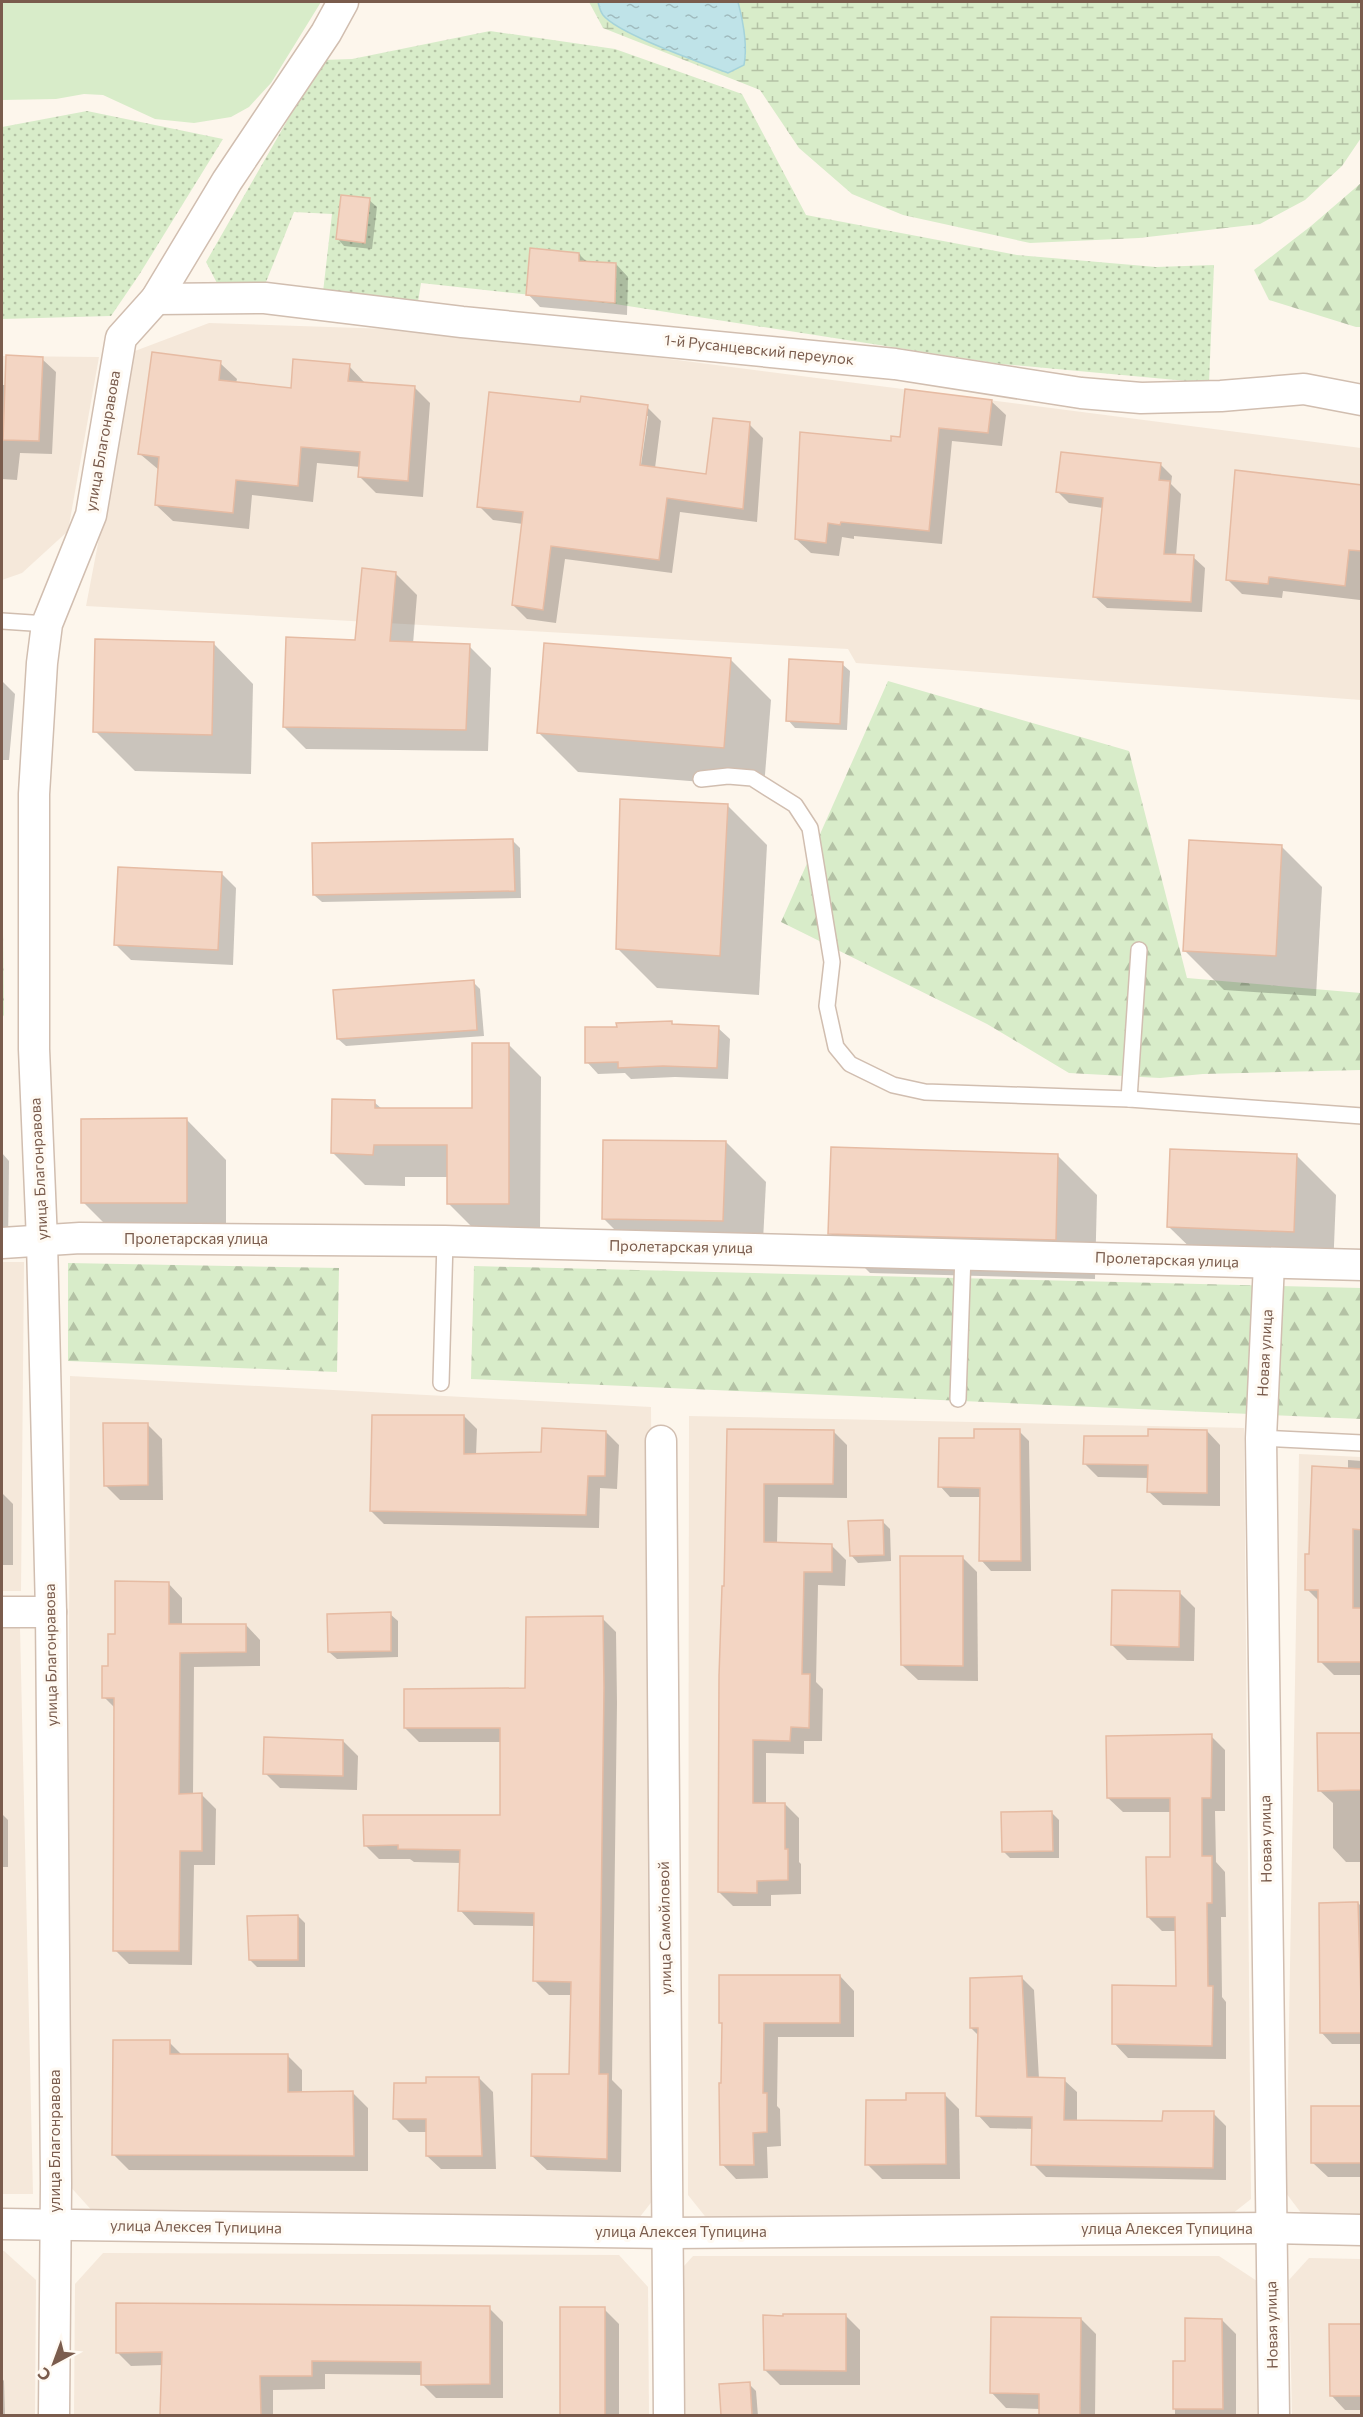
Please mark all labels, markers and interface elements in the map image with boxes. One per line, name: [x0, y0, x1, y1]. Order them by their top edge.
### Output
street label: 1-й Русанцевский переулок: [663, 330, 855, 368]
street label: улица Благонравова: [81, 369, 123, 513]
street label: улица Благонравова: [25, 1097, 51, 1241]
street label: Пролетарская улица: [124, 1229, 268, 1247]
street label: Пролетарская улица: [609, 1236, 753, 1256]
street label: Пролетарская улица: [1095, 1247, 1239, 1271]
street label: Новая улица: [1253, 1309, 1275, 1397]
street label: улица Благонравова: [40, 1583, 60, 1727]
street label: Новая улица: [1255, 1795, 1275, 1883]
street label: улица Самойловой: [654, 1861, 674, 1995]
street label: улица Благонравова: [45, 2070, 63, 2212]
street label: улица Алексея Тупицина: [110, 2216, 282, 2236]
street label: улица Алексея Тупицина: [1081, 2219, 1253, 2237]
street label: улица Алексея Тупицина: [595, 2222, 767, 2240]
street label: Новая улица: [1261, 2281, 1281, 2369]
north arrow: [24, 2333, 84, 2393]
text: С: [33, 2364, 54, 2385]

